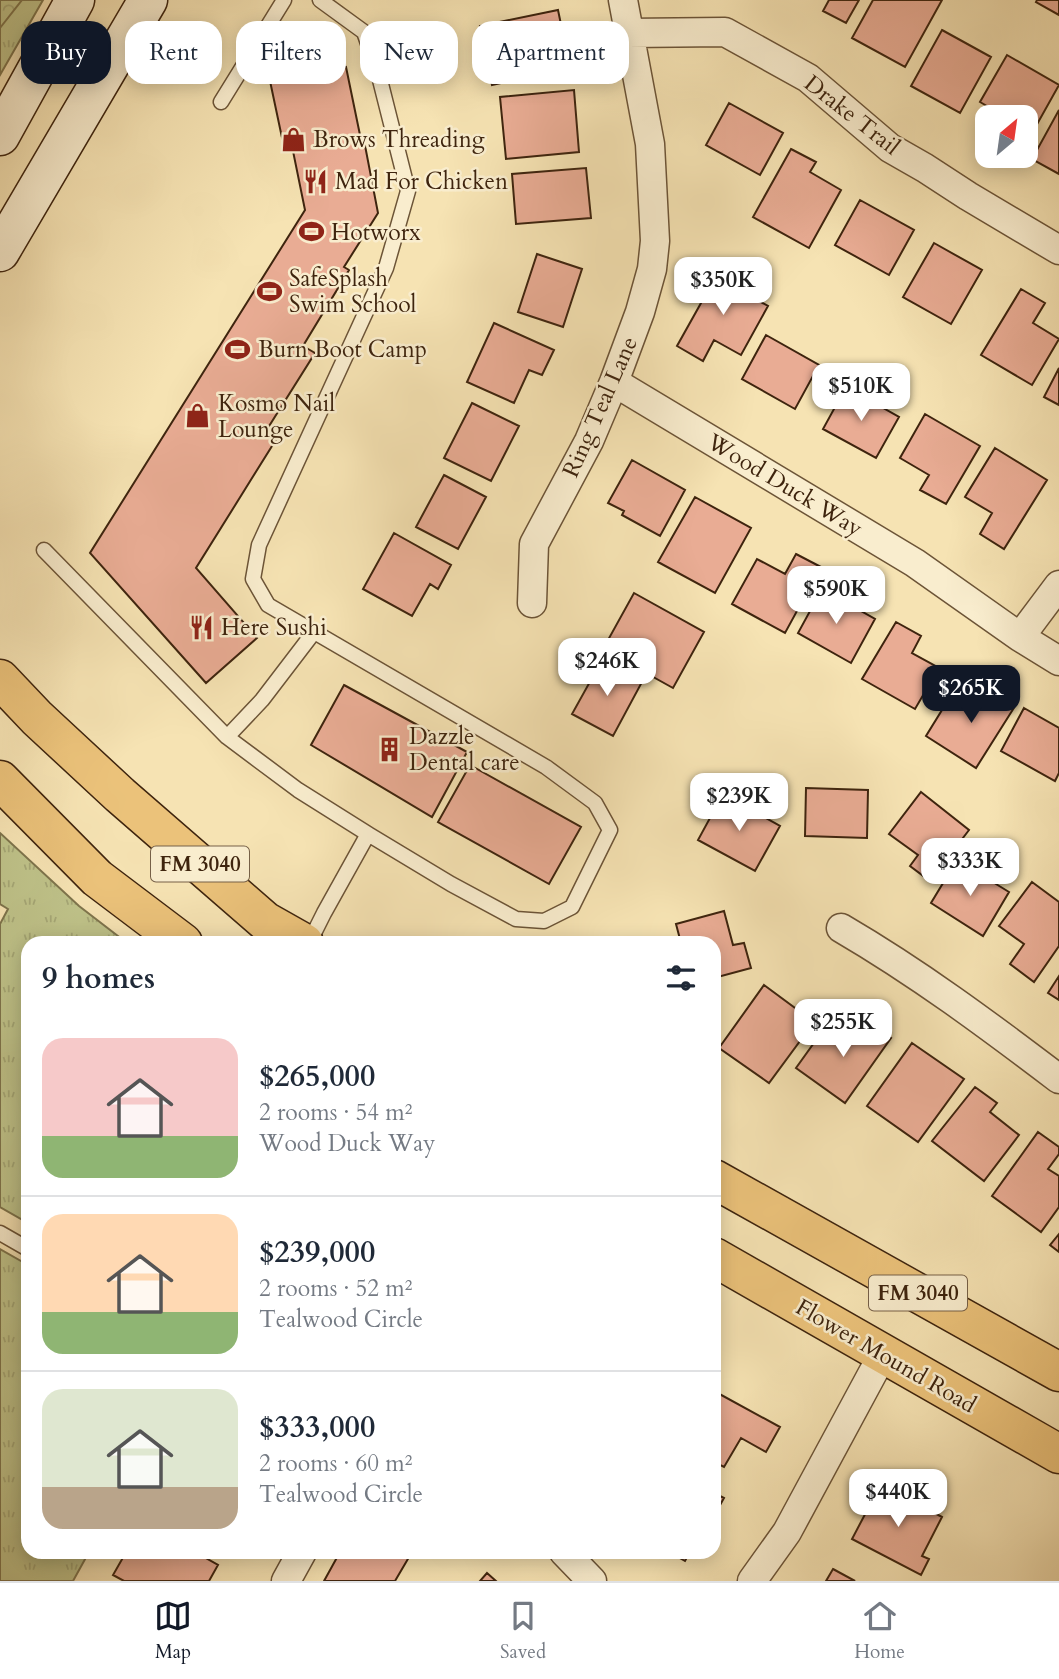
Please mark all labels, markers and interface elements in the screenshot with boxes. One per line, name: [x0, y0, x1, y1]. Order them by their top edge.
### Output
chip: Buy: [21, 21, 111, 84]
chip: Rent: [125, 21, 222, 84]
chip: Filters: [236, 21, 346, 84]
chip: New: [360, 21, 458, 84]
chip: Apartment: [472, 21, 629, 84]
street label: Drake Trail: [798, 68, 906, 162]
north arrow: [975, 105, 1038, 168]
map controls: [975, 105, 1038, 168]
place label: Brows Threading: [313, 124, 485, 155]
shop icon: Brows Threading: [279, 125, 307, 153]
place label: Mad For Chicken: [335, 166, 508, 197]
restaurant icon: Mad For Chicken: [301, 167, 329, 195]
place label: Hotworx: [331, 217, 421, 248]
sports icon: Hotworx: [297, 218, 325, 246]
pin: $350K: [674, 258, 772, 317]
place label: SafeSplash Swim School: [289, 263, 417, 320]
text: $350K: [690, 264, 756, 295]
sports icon: SafeSplash Swim School: [255, 277, 283, 305]
street label: Ring Teal Lane: [555, 332, 645, 482]
place label: Burn Boot Camp: [258, 334, 427, 365]
sports icon: Burn Boot Camp: [224, 335, 252, 363]
pin: $510K: [812, 364, 910, 423]
text: $510K: [828, 370, 894, 401]
place label: Kosmo Nail Lounge: [218, 388, 335, 445]
shop icon: Kosmo Nail Lounge: [184, 402, 212, 430]
street label: Wood Duck Way: [701, 426, 869, 544]
pin: $590K: [787, 566, 885, 626]
text: $590K: [803, 573, 869, 604]
place label: Here Sushi: [221, 612, 327, 643]
restaurant icon: Here Sushi: [187, 613, 215, 641]
pin: $246K: [558, 638, 656, 698]
text: $246K: [574, 645, 640, 676]
pin: $265K: [922, 666, 1020, 725]
text: $265K: [938, 672, 1004, 703]
place label: Dazzle Dental care: [409, 721, 520, 778]
building icon: Dazzle Dental care: [375, 735, 403, 763]
pin: $239K: [690, 774, 788, 833]
text: $239K: [706, 780, 772, 811]
pin: $333K: [921, 838, 1019, 898]
text: $333K: [937, 845, 1003, 876]
road number: FM 3040: [151, 846, 249, 882]
text: 9 homes: [42, 958, 155, 999]
icon: filters: [662, 959, 700, 997]
pin: $255K: [794, 1000, 892, 1059]
text: $255K: [810, 1006, 876, 1037]
text: $265,000: [259, 1056, 375, 1097]
icon: home: [98, 1066, 182, 1150]
text: 2 rooms · 54 m²: [259, 1097, 412, 1128]
text: Wood Duck Way: [259, 1128, 435, 1159]
text: $239,000: [259, 1232, 375, 1273]
icon: home: [98, 1242, 182, 1326]
text: 2 rooms · 52 m²: [259, 1273, 412, 1304]
road number: FM 3040: [869, 1276, 967, 1310]
street label: Flower Mound Road: [790, 1292, 983, 1421]
text: Tealwood Circle: [259, 1304, 423, 1335]
text: $333,000: [259, 1407, 375, 1448]
icon: home: [98, 1417, 182, 1501]
text: 2 rooms · 60 m²: [259, 1448, 412, 1479]
pin: $440K: [849, 1470, 947, 1529]
text: $440K: [865, 1476, 931, 1507]
text: Tealwood Circle: [259, 1479, 423, 1510]
tab: Map: [154, 1597, 192, 1665]
tab: Saved: [500, 1597, 546, 1665]
tab: Home: [854, 1597, 905, 1665]

